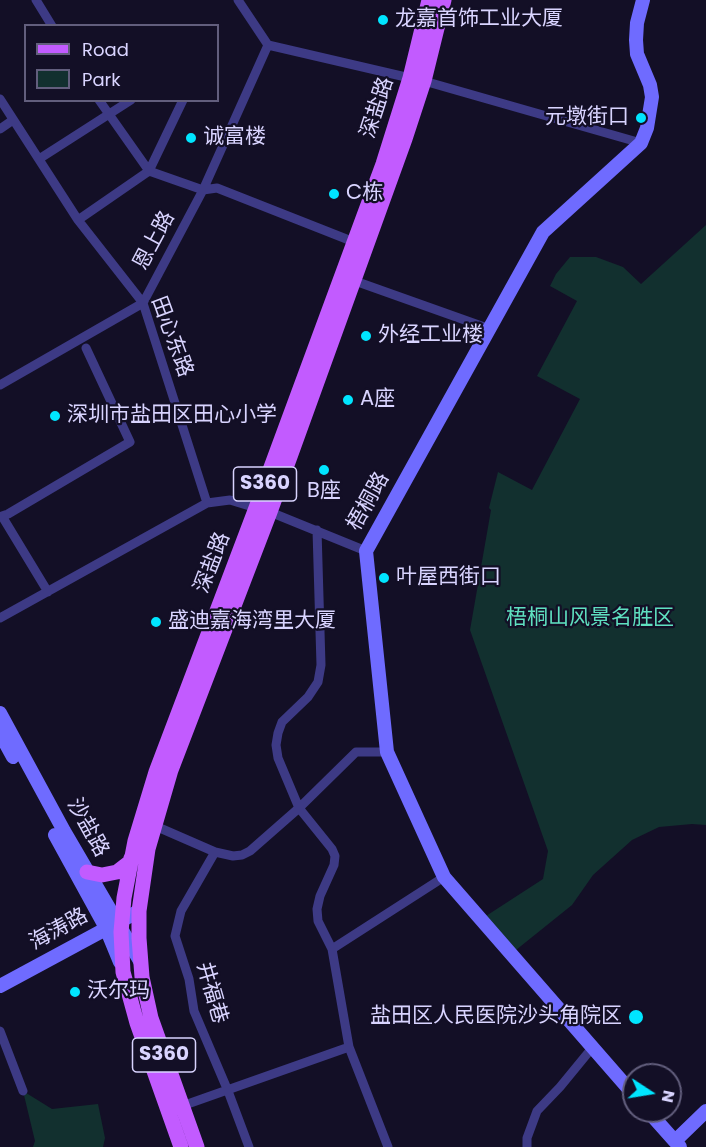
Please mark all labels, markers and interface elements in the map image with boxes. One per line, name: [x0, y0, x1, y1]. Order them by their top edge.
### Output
place label: 龙嘉首饰工业大厦: [395, 7, 563, 33]
marker: 龙嘉首饰工业大厦: [376, 13, 390, 27]
legend: [24, 24, 219, 102]
text: Road: [82, 37, 129, 62]
text: Park: [82, 67, 121, 92]
street label: 深盐路: [356, 74, 400, 142]
place label: 元墩街口: [545, 105, 629, 131]
marker: 元墩街口: [634, 111, 648, 125]
place label: 诚富楼: [203, 125, 266, 151]
marker: 诚富楼: [184, 131, 198, 145]
place label: C栋: [346, 181, 383, 207]
marker: C栋: [327, 187, 341, 201]
street label: 恩上路: [129, 207, 181, 275]
street label: 田心东路: [145, 293, 197, 381]
place label: 外经工业楼: [378, 323, 483, 349]
marker: 外经工业楼: [359, 329, 373, 343]
place label: A座: [360, 387, 395, 413]
marker: A座: [341, 393, 355, 407]
place label: 深圳市盐田区田心小学: [67, 403, 277, 429]
marker: 深圳市盐田区田心小学: [48, 409, 62, 423]
marker: B座: [317, 463, 331, 477]
road number: S360: [234, 467, 296, 501]
street label: 梧桐路: [343, 468, 395, 536]
place label: B座: [307, 479, 341, 505]
street label: 深盐路: [190, 529, 236, 597]
place label: 叶屋西街口: [396, 565, 501, 591]
marker: 叶屋西街口: [377, 571, 391, 585]
park label: 梧桐山风景名胜区: [506, 606, 674, 632]
place label: 盛迪嘉海湾里大厦: [168, 609, 336, 635]
marker: 盛迪嘉海湾里大厦: [149, 615, 163, 629]
street label: 沙盐路: [61, 794, 113, 862]
street label: 海涛路: [25, 904, 93, 956]
street label: 井福巷: [190, 959, 232, 1027]
place label: 沃尔玛: [87, 979, 150, 1005]
marker: 沃尔玛: [68, 985, 82, 999]
place label: 盐田区人民医院沙头角院区: [370, 1004, 622, 1030]
marker: 盐田区人民医院沙头角院区: [627, 1008, 645, 1026]
road number: S360: [132, 1038, 195, 1072]
north arrow: [622, 1063, 682, 1123]
text: N: [656, 1088, 681, 1105]

